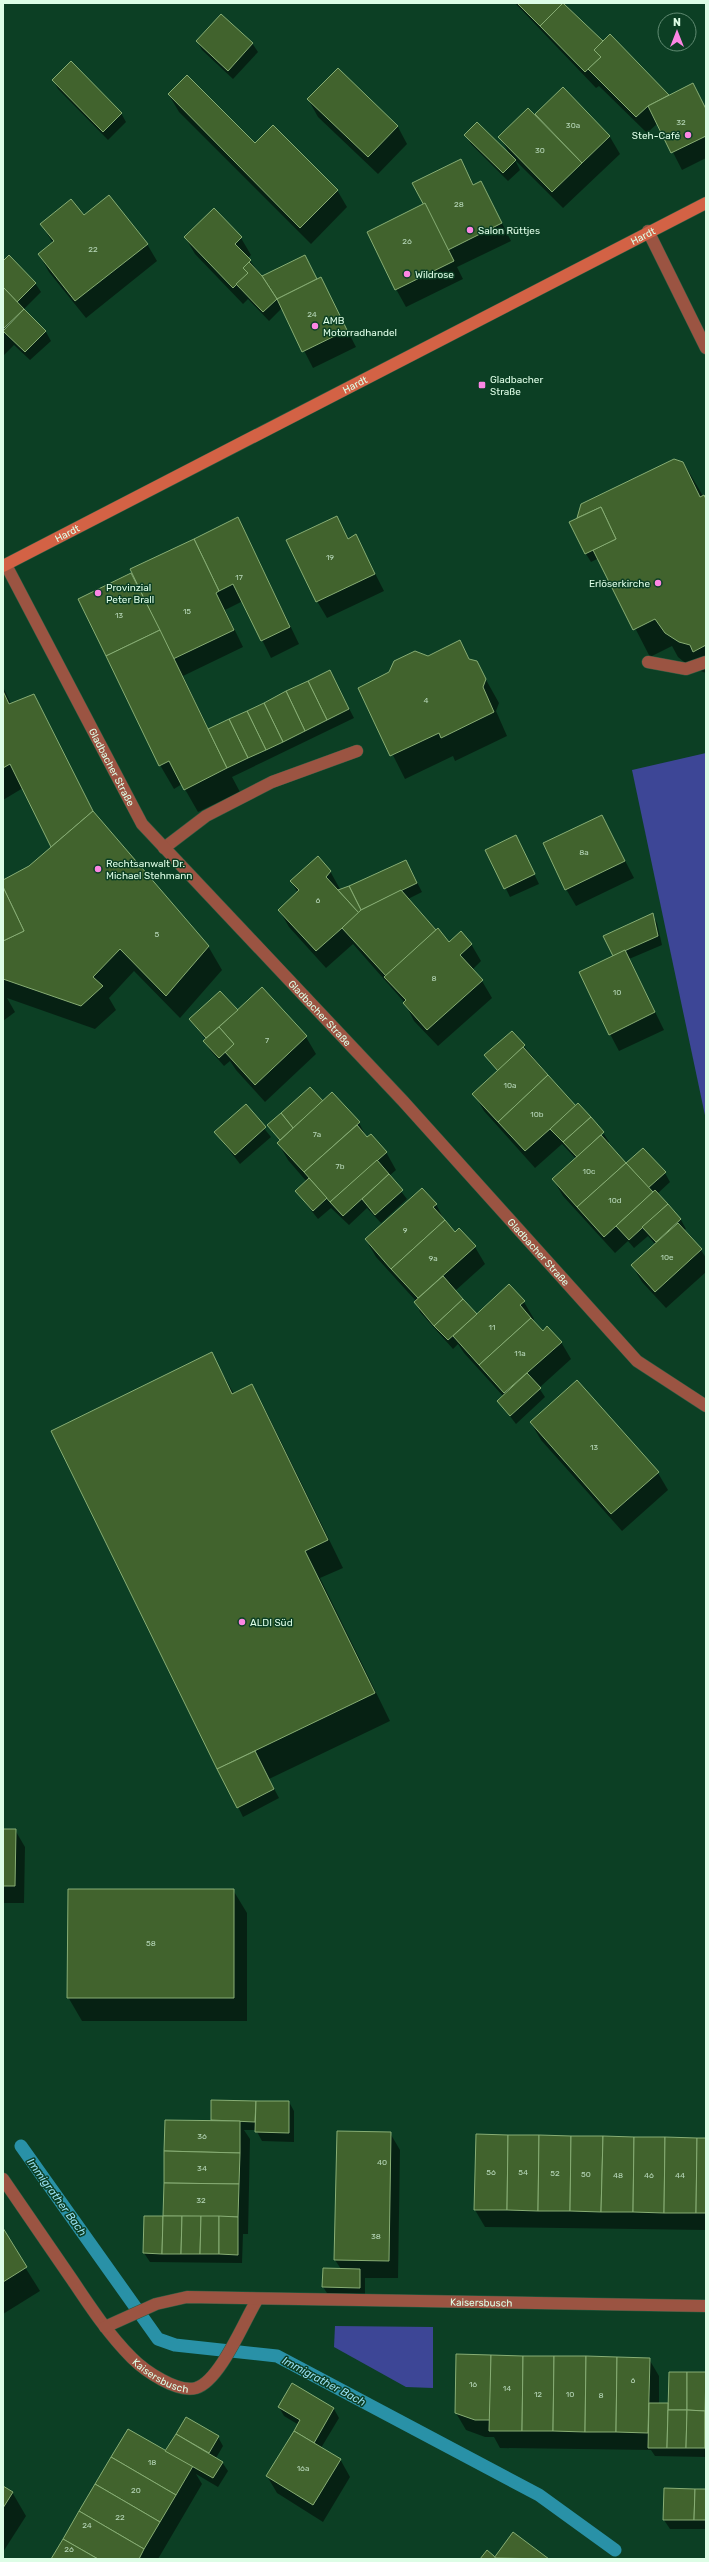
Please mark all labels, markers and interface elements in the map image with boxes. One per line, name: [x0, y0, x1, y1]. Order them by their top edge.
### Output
north arrow: [657, 12, 697, 52]
text: N: [673, 16, 681, 29]
house number: 32: [676, 118, 686, 127]
house number: 30a: [566, 121, 580, 130]
place label: Steh-Café: [632, 130, 680, 142]
marker: Steh-Café: [683, 130, 693, 140]
house number: 30: [535, 146, 545, 155]
house number: 28: [454, 200, 464, 209]
marker: Salon Rüttjes: [465, 225, 475, 235]
place label: Salon Rüttjes: [478, 225, 540, 237]
street label: Hardt: [629, 225, 658, 248]
house number: 26: [402, 237, 412, 246]
house number: 22: [88, 245, 98, 254]
marker: Wildrose: [402, 269, 412, 279]
place label: Wildrose: [415, 269, 454, 281]
house number: 24: [307, 310, 317, 319]
place label: AMB Motorradhandel: [323, 315, 397, 339]
marker: AMB Motorradhandel: [310, 321, 320, 331]
street label: Hardt: [341, 374, 370, 397]
place label: Gladbacher Straße: [490, 374, 543, 398]
marker: Gladbacher Straße: [477, 380, 487, 390]
street label: Hardt: [53, 522, 82, 545]
house number: 19: [326, 553, 334, 562]
house number: 17: [235, 573, 243, 582]
place label: Erlöserkirche: [589, 578, 650, 590]
marker: Erlöserkirche: [653, 578, 663, 588]
place label: Provinzial Peter Brall: [106, 582, 154, 606]
marker: Provinzial Peter Brall: [93, 588, 103, 598]
house number: 15: [183, 607, 191, 616]
house number: 13: [115, 611, 123, 620]
house number: 4: [424, 696, 429, 705]
street label: Gladbacher Straße: [86, 726, 137, 809]
house number: 8a: [579, 848, 589, 857]
place label: Rechtsanwalt Dr. Michael Stehmann: [106, 858, 192, 882]
marker: Rechtsanwalt Dr. Michael Stehmann: [93, 864, 103, 874]
house number: 6: [316, 896, 321, 905]
house number: 5: [155, 930, 160, 939]
house number: 8: [431, 974, 437, 983]
street label: Gladbacher Straße: [285, 978, 353, 1049]
house number: 10: [613, 988, 621, 997]
house number: 7: [265, 1036, 269, 1045]
house number: 10a: [504, 1081, 516, 1090]
house number: 10b: [530, 1110, 544, 1119]
house number: 7a: [313, 1130, 321, 1139]
house number: 7b: [336, 1162, 345, 1171]
house number: 10c: [583, 1167, 596, 1176]
house number: 10d: [608, 1196, 622, 1205]
street label: Gladbacher Straße: [505, 1216, 572, 1289]
house number: 9: [403, 1226, 408, 1235]
house number: 10e: [661, 1253, 674, 1262]
house number: 9a: [428, 1254, 438, 1263]
house number: 11: [489, 1323, 495, 1332]
house number: 11a: [514, 1349, 526, 1358]
house number: 13: [590, 1443, 598, 1452]
marker: ALDI Süd: [237, 1617, 247, 1627]
place label: ALDI Süd: [250, 1617, 293, 1629]
house number: 58: [146, 1939, 156, 1948]
house number: 36: [197, 2132, 207, 2141]
water label: Immigrather Bach: [24, 2156, 89, 2239]
house number: 40: [377, 2158, 387, 2167]
house number: 34: [197, 2164, 207, 2173]
house number: 56: [486, 2168, 496, 2177]
house number: 54: [518, 2168, 528, 2177]
house number: 52: [550, 2169, 560, 2178]
house number: 50: [581, 2170, 591, 2179]
house number: 48: [613, 2171, 623, 2180]
house number: 46: [644, 2171, 654, 2180]
house number: 44: [675, 2171, 685, 2180]
house number: 32: [196, 2196, 206, 2205]
house number: 38: [371, 2232, 381, 2241]
street label: Kaisersbusch: [450, 2297, 512, 2310]
water label: Immigrather Bach: [280, 2354, 368, 2409]
street label: Kaisersbusch: [129, 2356, 189, 2396]
house number: 6: [631, 2376, 636, 2385]
house number: 16: [469, 2380, 477, 2389]
house number: 14: [503, 2384, 511, 2393]
house number: 12: [534, 2390, 542, 2399]
house number: 10: [566, 2390, 574, 2399]
house number: 8: [598, 2391, 604, 2400]
house number: 18: [148, 2458, 156, 2467]
house number: 16a: [297, 2464, 309, 2473]
house number: 20: [131, 2486, 141, 2495]
house number: 22: [115, 2513, 125, 2522]
house number: 24: [82, 2521, 92, 2530]
house number: 26: [64, 2545, 74, 2554]

